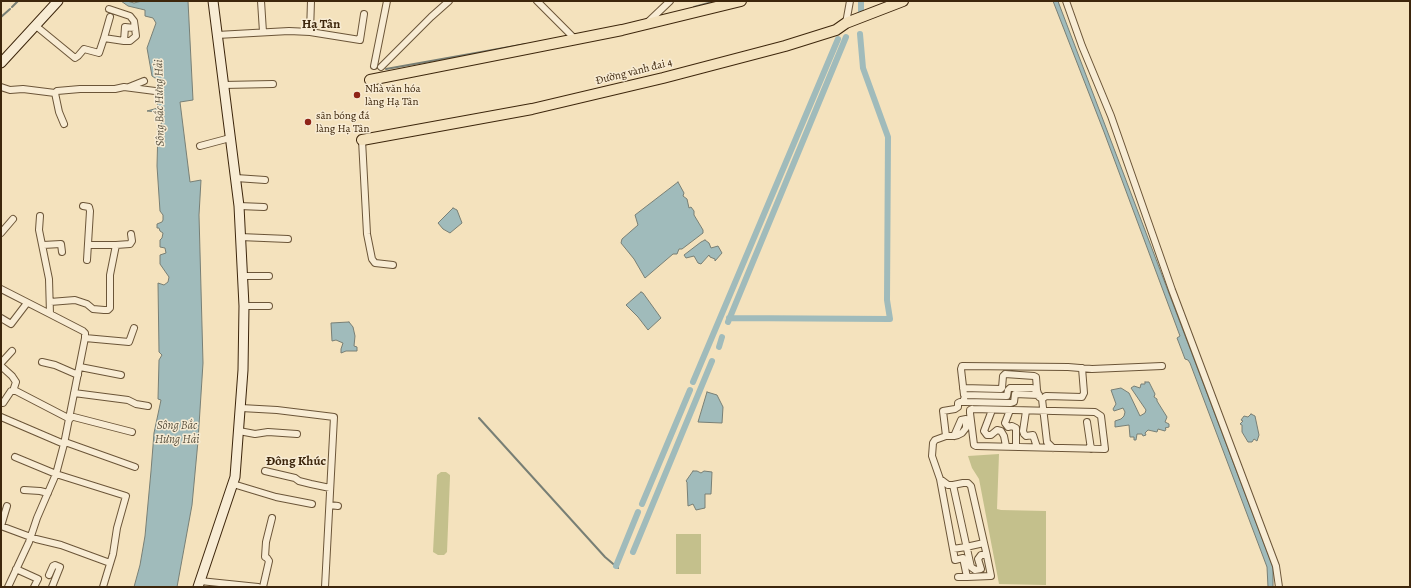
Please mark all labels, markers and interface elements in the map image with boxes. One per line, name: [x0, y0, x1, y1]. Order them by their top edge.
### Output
district label: Hạ Tân: [302, 17, 340, 33]
street label: Đường vành đai 4: [594, 56, 674, 88]
water label: Sông Bắc Hưng Hải: [152, 59, 168, 147]
place label: Nhà văn hóa làng Hạ Tân: [365, 82, 421, 108]
marker: Nhà văn hóa làng Hạ Tân: [352, 90, 362, 100]
place label: sân bóng đá làng Hạ Tân: [316, 109, 370, 135]
marker: sân bóng đá làng Hạ Tân: [303, 117, 313, 127]
water label: Sông Bắc Hưng Hải: [155, 419, 199, 447]
district label: Đông Khúc: [266, 454, 326, 470]

